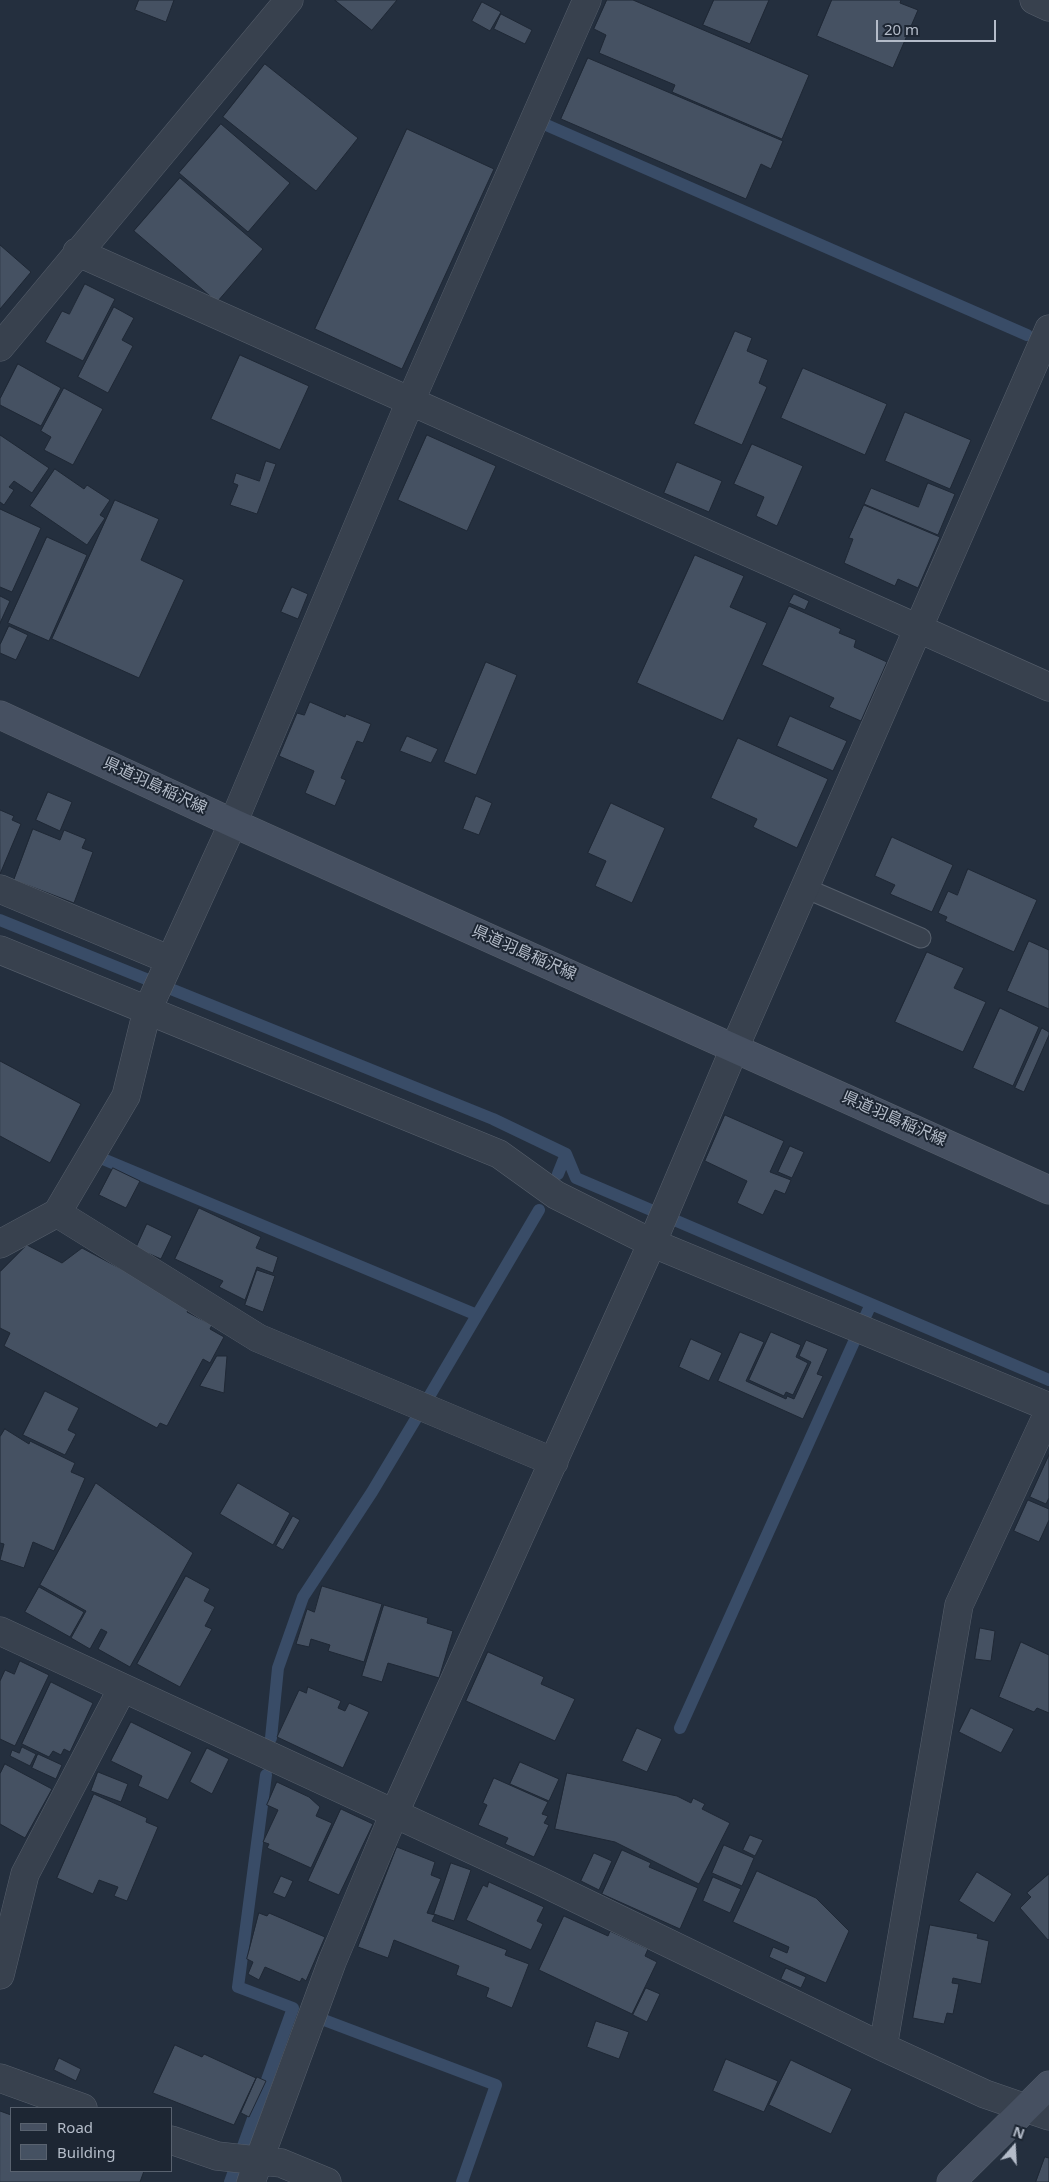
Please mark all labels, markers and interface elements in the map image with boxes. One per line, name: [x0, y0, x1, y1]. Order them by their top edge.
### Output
scale bar: [879, 10, 999, 42]
text: 20 m: [884, 19, 919, 39]
street label: 県道羽島稲沢線: [100, 754, 210, 818]
street label: 県道羽島稲沢線: [469, 921, 579, 985]
street label: 県道羽島稲沢線: [839, 1087, 949, 1151]
legend: [10, 2107, 172, 2172]
text: Road: [57, 2117, 93, 2137]
north arrow: [989, 2122, 1039, 2172]
text: N: [1011, 2122, 1028, 2143]
text: Building: [57, 2142, 115, 2162]

